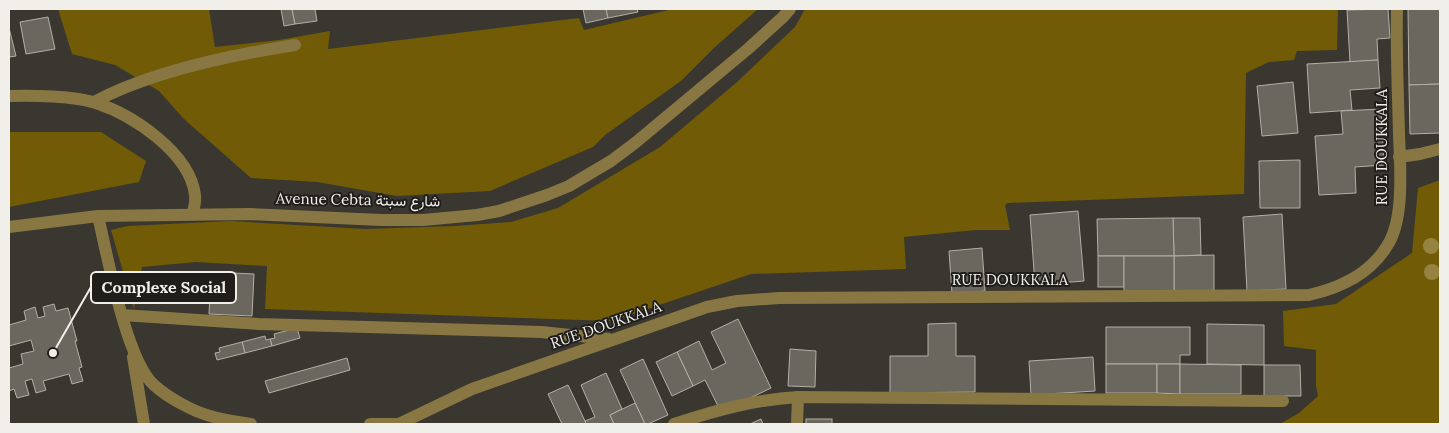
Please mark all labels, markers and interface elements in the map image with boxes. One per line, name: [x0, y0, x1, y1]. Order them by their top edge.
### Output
street label: RUE DOUKKALA: [1372, 88, 1391, 205]
street label: Avenue Cebta شارع سبتة: [275, 189, 441, 212]
street label: RUE DOUKKALA: [952, 270, 1069, 289]
callout: Complexe Social: [91, 272, 236, 303]
text: Complexe Social: [102, 277, 226, 297]
street label: RUE DOUKKALA: [548, 296, 665, 352]

